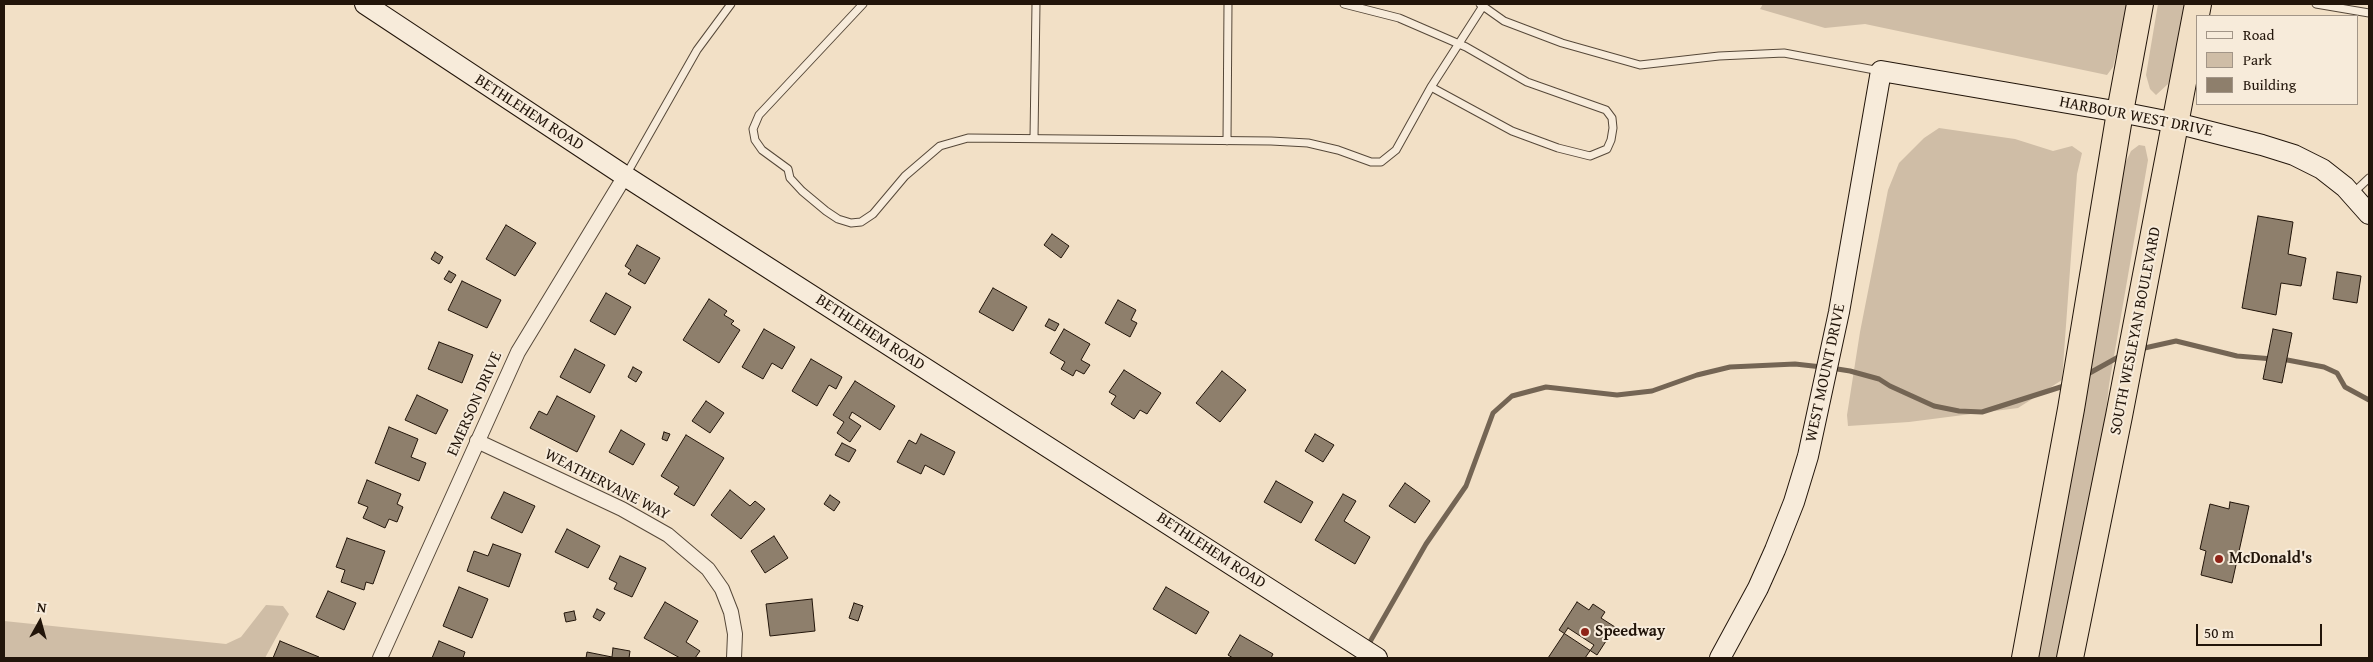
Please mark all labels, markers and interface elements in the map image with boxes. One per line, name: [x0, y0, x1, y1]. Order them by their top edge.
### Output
legend: [2196, 15, 2358, 105]
text: Road: [2243, 24, 2274, 45]
text: Park: [2243, 49, 2272, 70]
street label: BETHLEHEM ROAD: [471, 71, 587, 155]
text: Building: [2243, 74, 2296, 95]
street label: HARBOUR WEST DRIVE: [2058, 93, 2214, 141]
street label: SOUTH WESLEYAN BOULEVARD: [2106, 225, 2166, 437]
street label: BETHLEHEM ROAD: [812, 291, 928, 375]
street label: WEST MOUNT DRIVE: [1802, 302, 1850, 444]
street label: EMERSON DRIVE: [443, 349, 507, 459]
street label: WEATHERVANE WAY: [541, 445, 673, 525]
street label: BETHLEHEM ROAD: [1153, 509, 1269, 593]
place label: McDonald's: [2229, 549, 2312, 569]
marker: McDonald's: [2213, 553, 2225, 565]
north arrow: [15, 597, 65, 647]
text: N: [36, 597, 48, 618]
scale bar: [2198, 614, 2324, 646]
place label: Speedway: [1595, 622, 1665, 642]
text: 50 m: [2204, 622, 2234, 643]
marker: Speedway: [1579, 626, 1591, 638]

